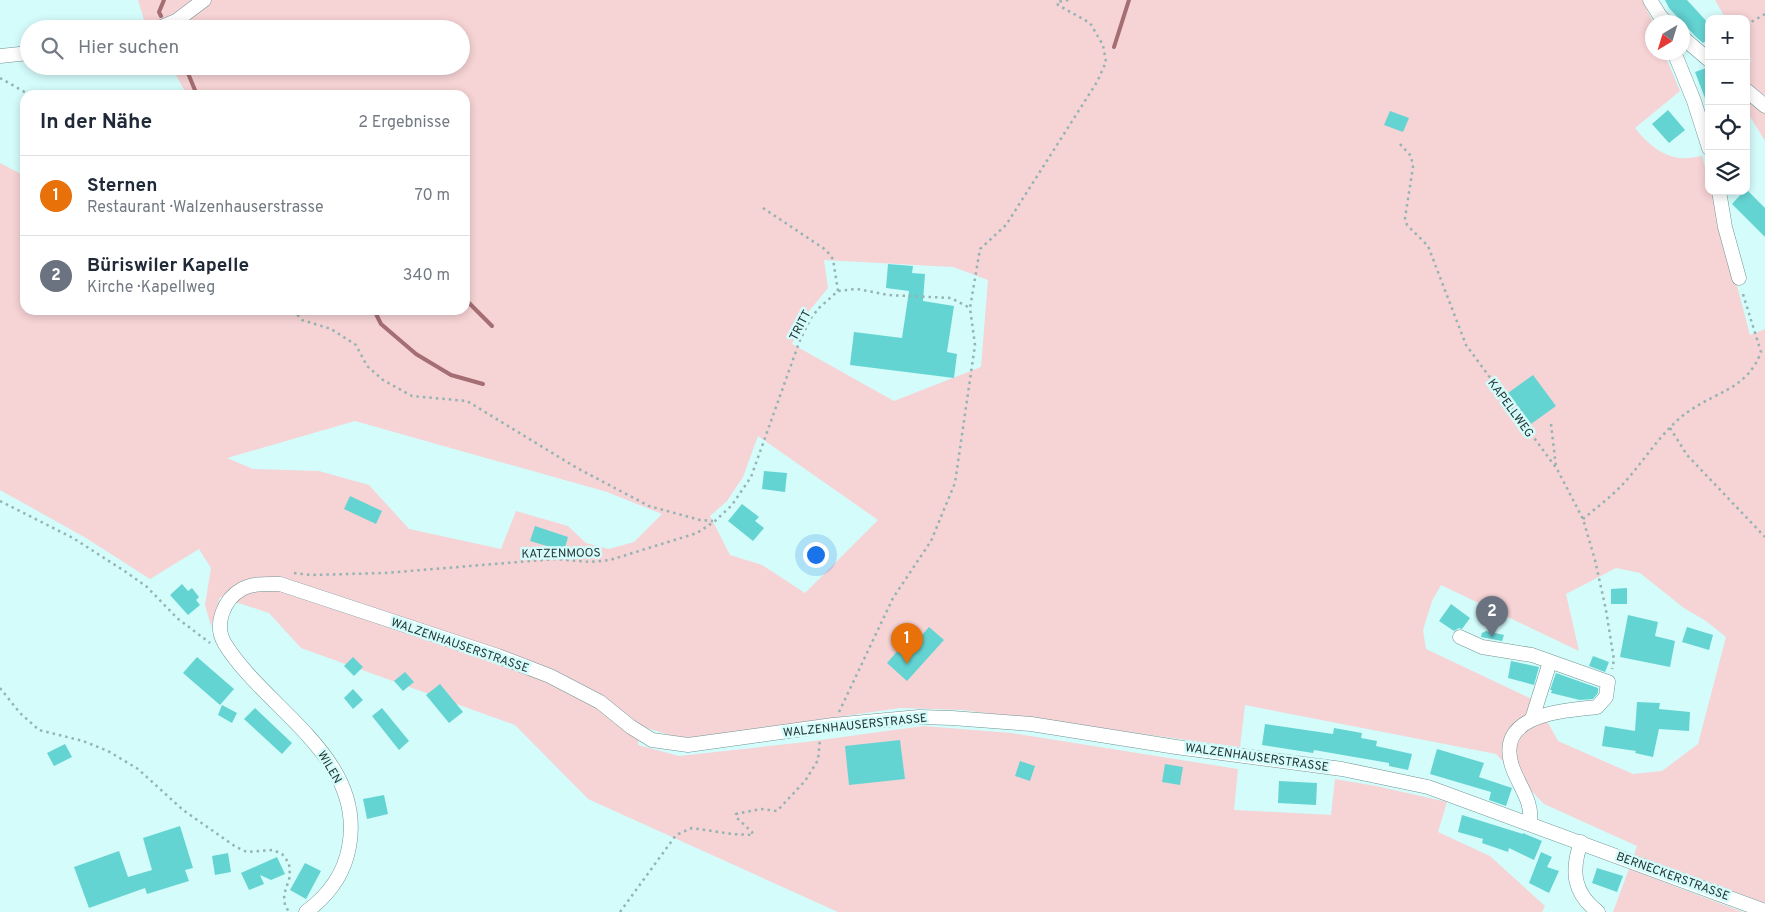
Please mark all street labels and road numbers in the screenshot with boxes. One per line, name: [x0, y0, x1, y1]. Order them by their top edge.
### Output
street label: TRITT: [786, 307, 816, 344]
street label: KAPELLWEG: [1484, 376, 1537, 441]
street label: KATZENMOOS: [521, 545, 601, 563]
street label: WALZENHAUSERSTRASSE: [389, 615, 531, 677]
street label: WALZENHAUSERSTRASSE: [782, 710, 928, 742]
street label: WALZENHAUSERSTRASSE: [1184, 740, 1330, 776]
street label: WILEN: [313, 748, 345, 787]
street label: BERNECKERSTRASSE: [1614, 849, 1732, 905]

